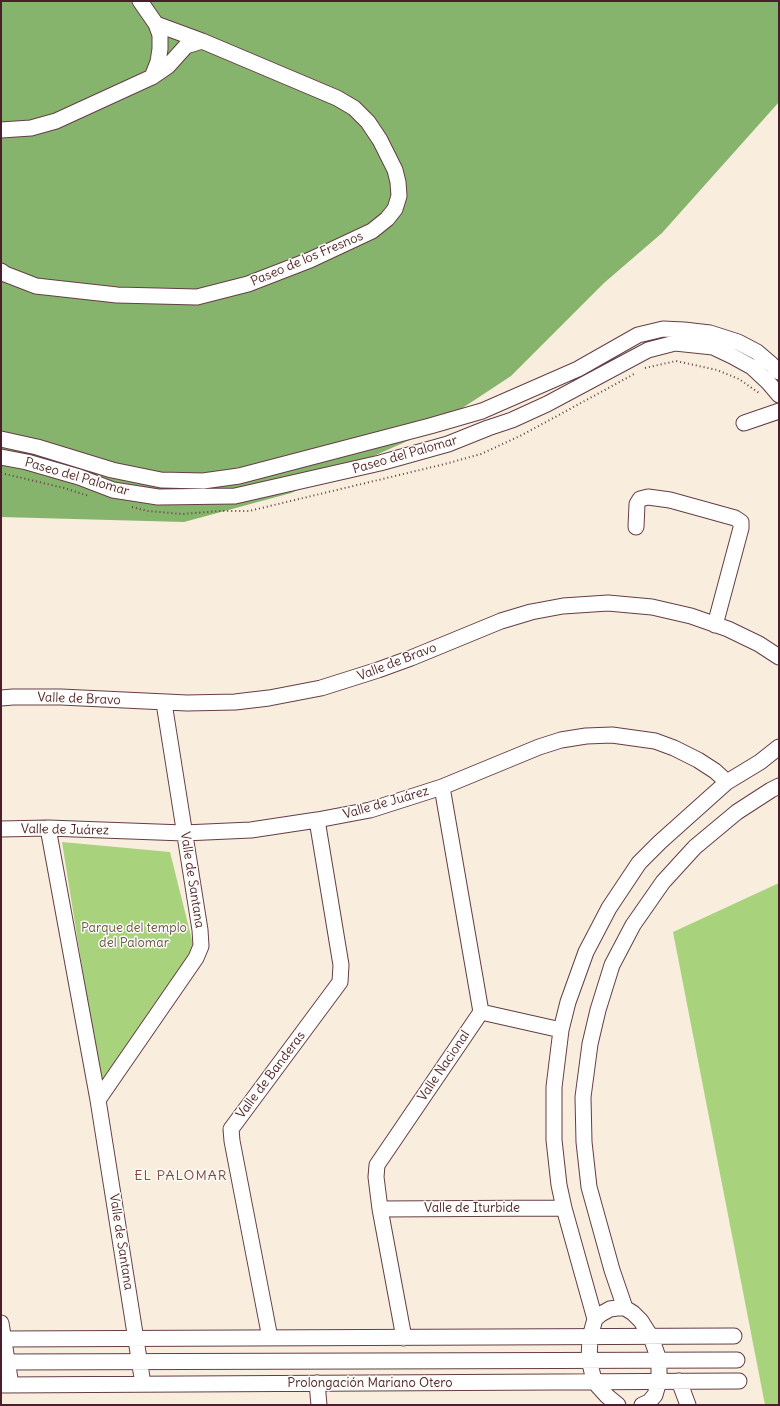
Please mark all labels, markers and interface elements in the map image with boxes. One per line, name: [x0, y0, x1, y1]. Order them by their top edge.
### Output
street label: Paseo de los Fresnos: [248, 228, 366, 290]
street label: Paseo del Palomar: [351, 433, 459, 477]
street label: Paseo del Palomar: [23, 455, 131, 499]
street label: Valle de Bravo: [355, 640, 439, 684]
street label: Valle de Bravo: [37, 690, 121, 708]
street label: Valle de Juárez: [341, 783, 431, 823]
street label: Valle de Juárez: [21, 821, 109, 839]
street label: Valle de Santana: [177, 831, 207, 929]
park label: Parque del templo del Palomar: [81, 920, 187, 951]
street label: Valle de Banderas: [233, 1028, 309, 1122]
street label: Valle Nacional: [415, 1028, 473, 1104]
district label: EL PALOMAR: [134, 1168, 228, 1184]
street label: Valle de Santana: [106, 1193, 136, 1291]
street label: Valle de Iturbide: [424, 1200, 520, 1216]
street label: Prolongación Mariano Otero: [287, 1375, 453, 1391]

